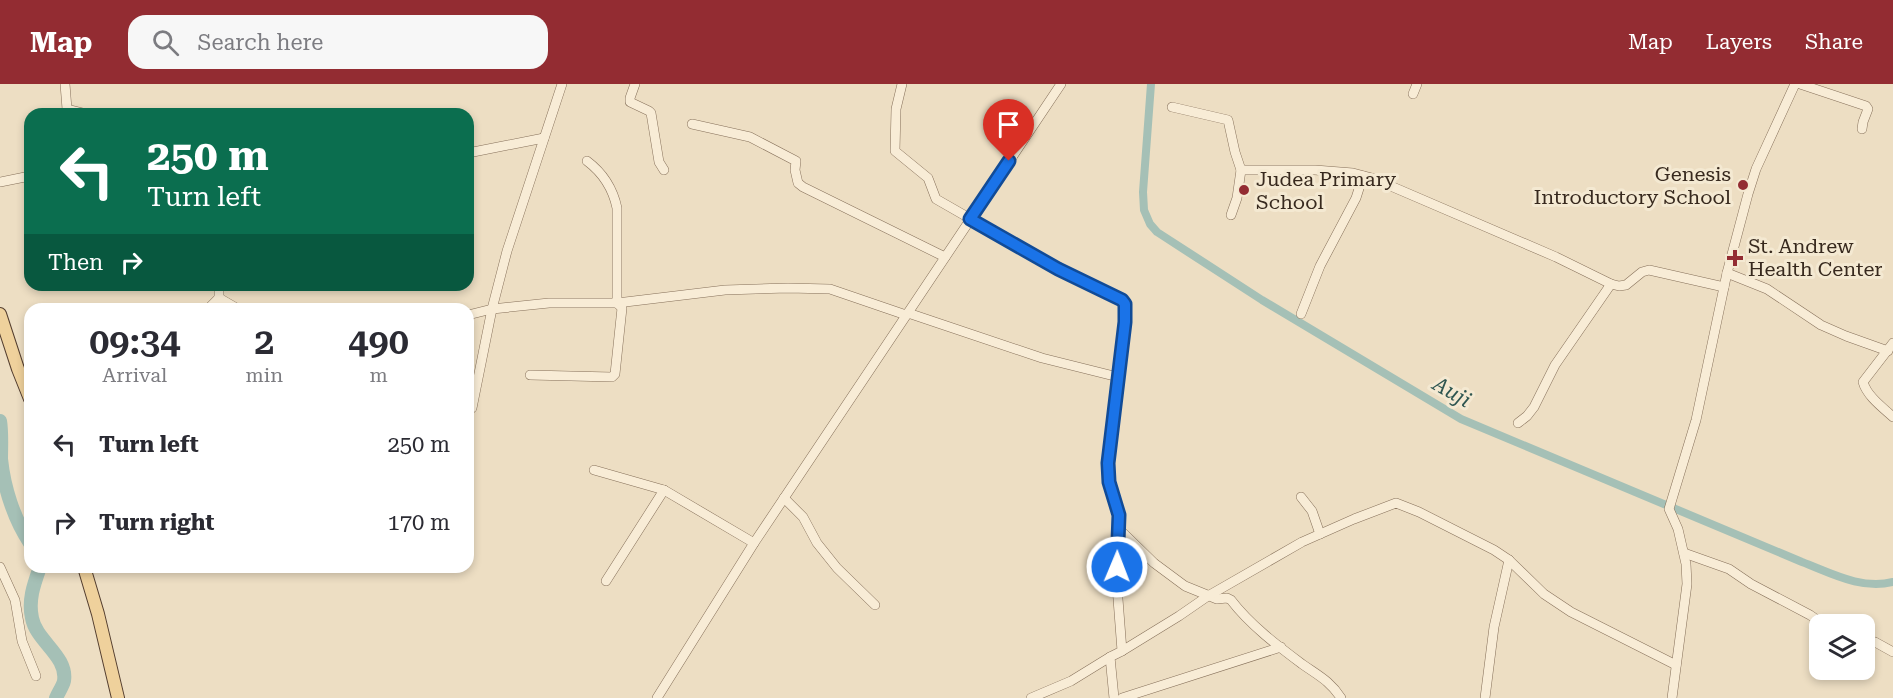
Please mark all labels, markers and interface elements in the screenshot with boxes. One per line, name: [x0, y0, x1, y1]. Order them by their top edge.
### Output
search box: [128, 15, 548, 69]
text: Map: [30, 26, 92, 59]
icon: search: [149, 26, 182, 59]
text: Search here: [197, 30, 323, 55]
text: Map: [1628, 30, 1673, 54]
text: Layers: [1706, 30, 1772, 54]
text: Share: [1805, 30, 1863, 54]
pin: [983, 99, 1034, 161]
icon: arrive: [992, 108, 1025, 141]
text: 250 m: [147, 131, 269, 180]
icon: left: [48, 132, 126, 210]
place label: Genesis Introductory School: [1534, 162, 1731, 209]
place label: Judea Primary School: [1256, 167, 1396, 214]
marker: Genesis Introductory School: [1736, 178, 1750, 192]
text: Turn left: [147, 181, 261, 213]
marker: Judea Primary School: [1237, 183, 1251, 197]
place label: St. Andrew Health Center: [1748, 234, 1883, 281]
icon: right: [115, 246, 148, 279]
marker: St. Andrew Health Center: [1726, 249, 1744, 267]
text: Then: [48, 250, 103, 275]
text: 09:34: [89, 321, 180, 363]
text: 2: [254, 321, 274, 363]
text: 490: [348, 321, 409, 363]
text: Arrival: [102, 363, 167, 387]
text: min: [246, 363, 283, 387]
text: m: [369, 363, 388, 387]
water label: Auji: [1427, 371, 1475, 412]
icon: left: [48, 428, 81, 461]
text: Turn left: [99, 432, 199, 457]
text: 250 m: [387, 432, 450, 457]
icon: right: [48, 506, 81, 539]
text: Turn right: [99, 510, 214, 535]
text: 170 m: [387, 510, 450, 535]
position arrow: [1085, 535, 1149, 599]
map controls: [1809, 614, 1875, 680]
button: layers: [1809, 614, 1875, 680]

